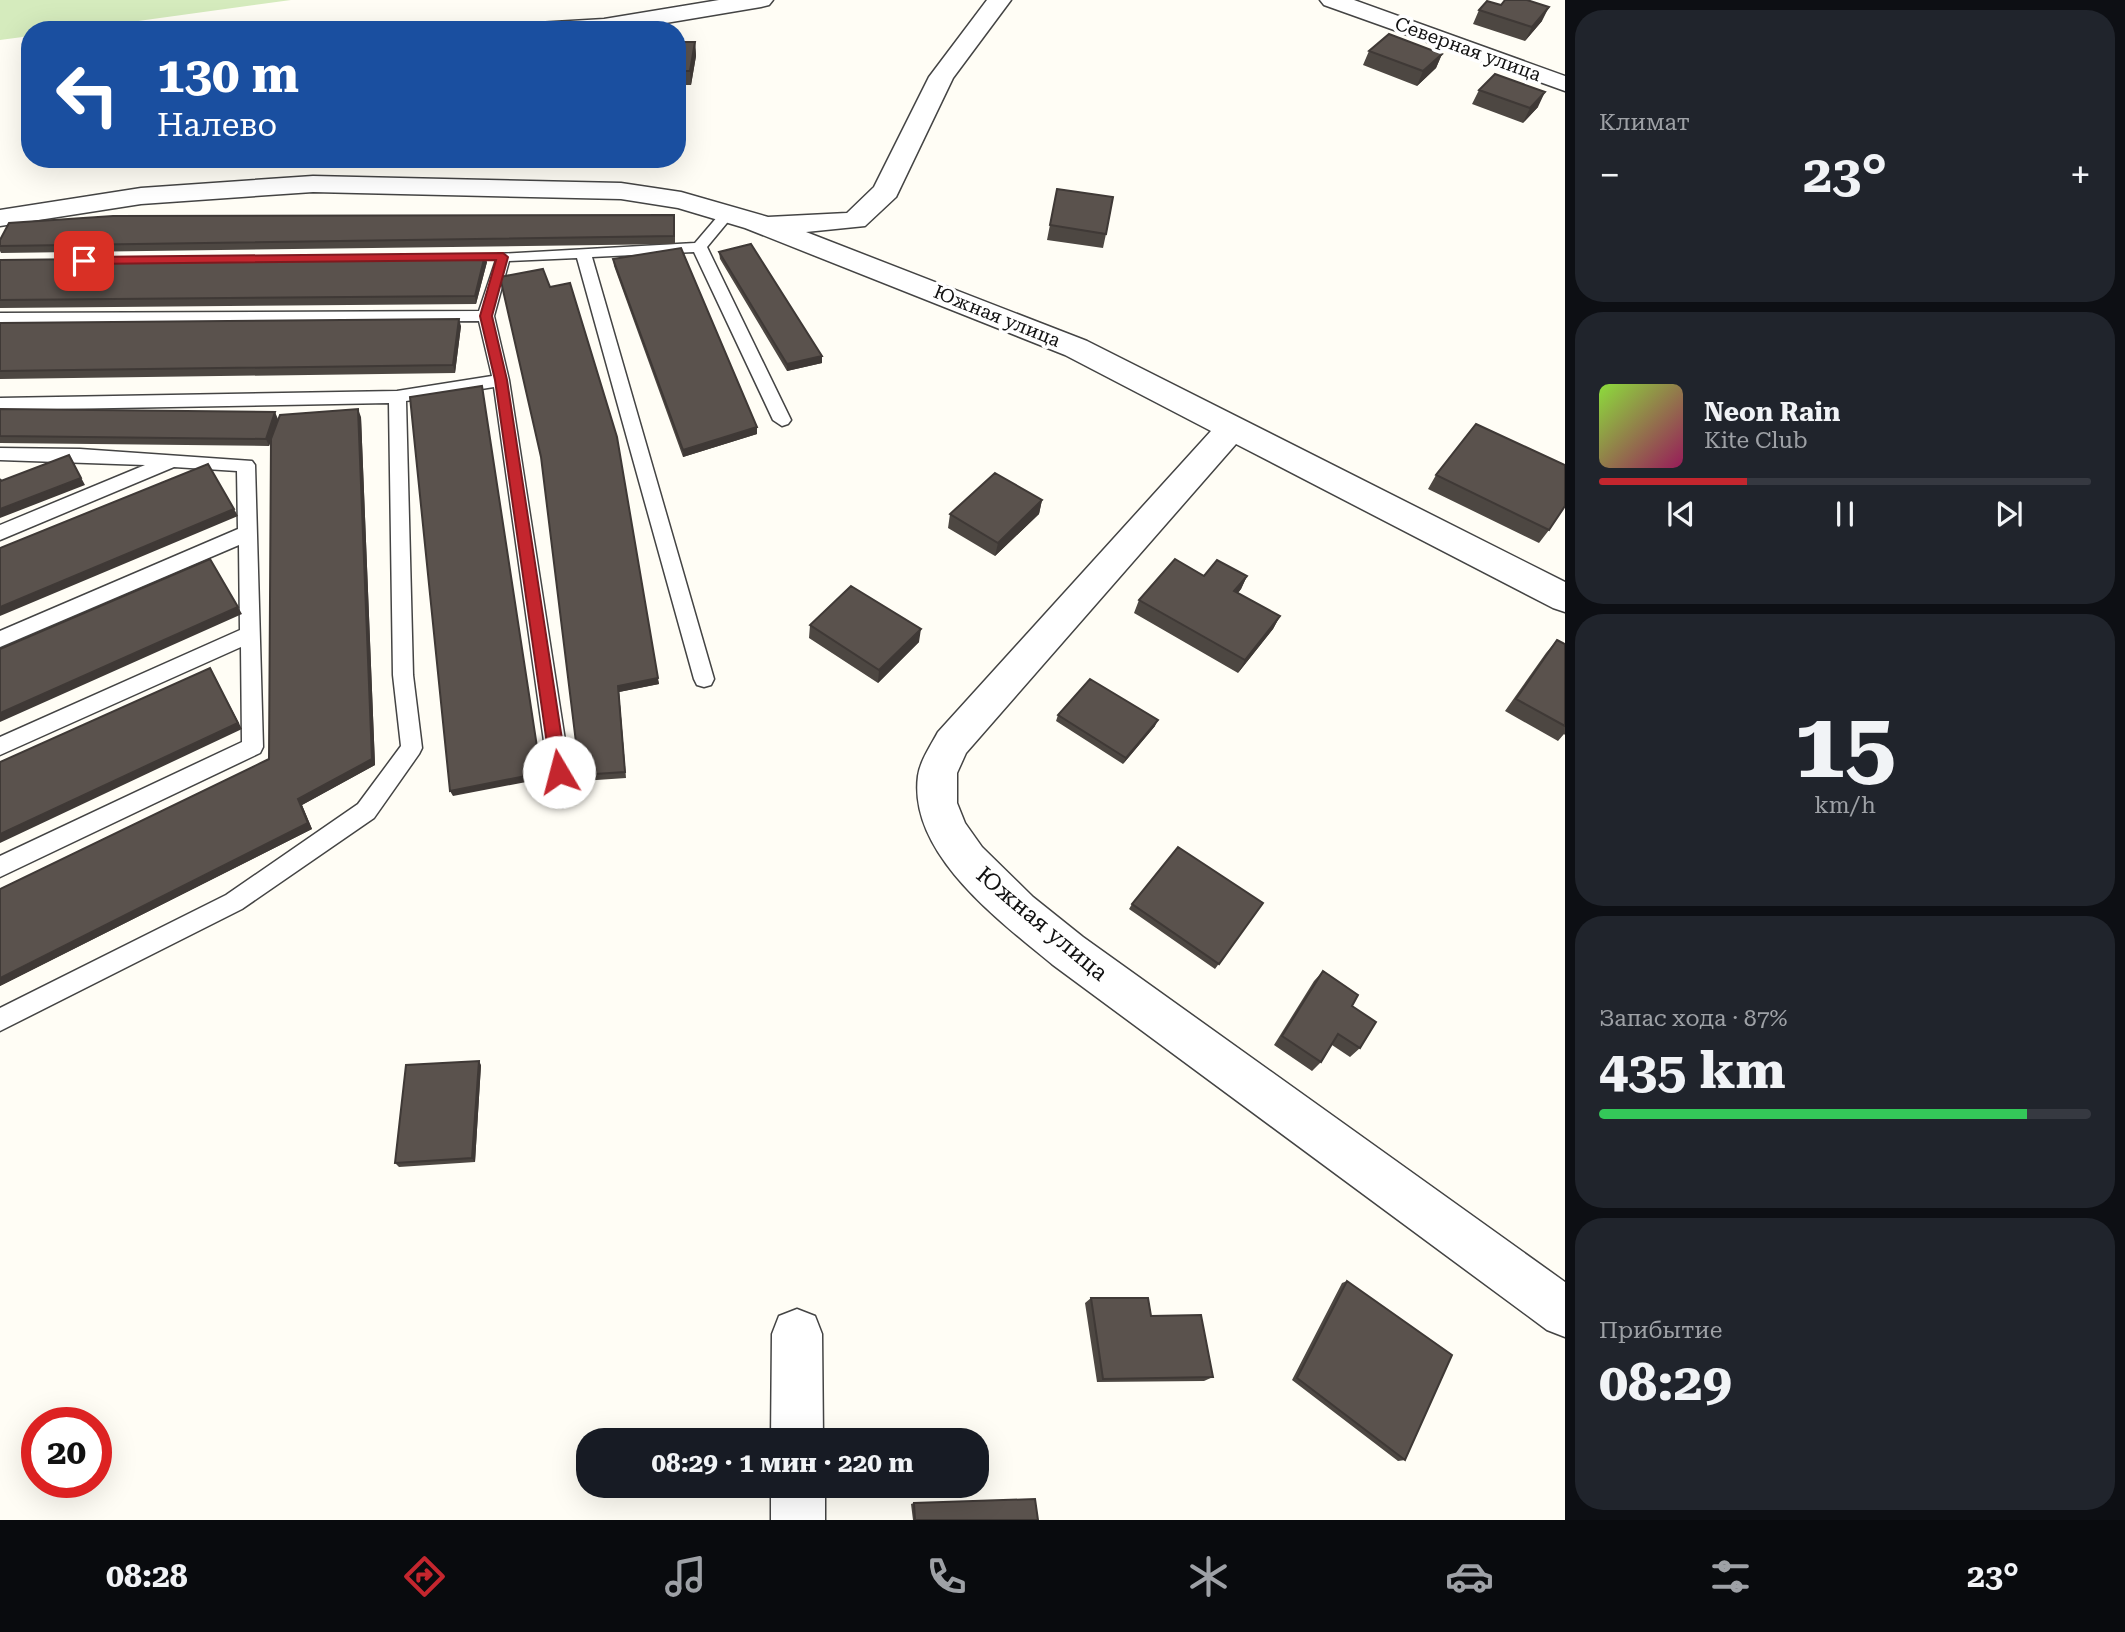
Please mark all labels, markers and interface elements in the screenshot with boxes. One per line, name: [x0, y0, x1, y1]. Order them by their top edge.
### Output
street label: Северная улица: [1392, 12, 1545, 86]
text: 130 m: [157, 47, 299, 104]
icon: left: [42, 49, 133, 140]
text: Налево: [157, 106, 277, 144]
text: Климат: [1599, 109, 1690, 136]
text: 23°: [1803, 144, 1887, 205]
text: −: [1599, 153, 1620, 197]
text: +: [2070, 153, 2091, 197]
pin: [54, 231, 114, 291]
icon: arrive: [65, 242, 103, 280]
street label: Южная улица: [930, 280, 1064, 352]
text: Neon Rain: [1704, 397, 1840, 427]
text: Kite Club: [1704, 427, 1808, 454]
icon: previous: [1662, 495, 1700, 533]
icon: pause: [1826, 495, 1864, 533]
icon: next: [1990, 495, 2028, 533]
text: 15: [1794, 693, 1896, 799]
position arrow: [522, 735, 596, 809]
text: km/h: [1814, 792, 1876, 819]
street label: Южная улица: [971, 861, 1114, 987]
text: Запас хода · 87%: [1599, 1005, 1788, 1032]
text: 435 km: [1599, 1040, 1786, 1101]
text: Прибытие: [1599, 1317, 1722, 1344]
text: 08:29: [1599, 1352, 1732, 1413]
speed limit sign: 20: [21, 1407, 112, 1498]
text: 08:29 · 1 мин · 220 m: [652, 1448, 913, 1478]
icon: directions: [400, 1552, 449, 1601]
icon: music: [661, 1552, 710, 1601]
icon: phone: [922, 1552, 971, 1601]
icon: climate: [1184, 1552, 1233, 1601]
icon: car: [1445, 1552, 1494, 1601]
icon: filters: [1706, 1552, 1755, 1601]
text: 08:28: [106, 1557, 188, 1595]
text: 23°: [1967, 1557, 2019, 1595]

